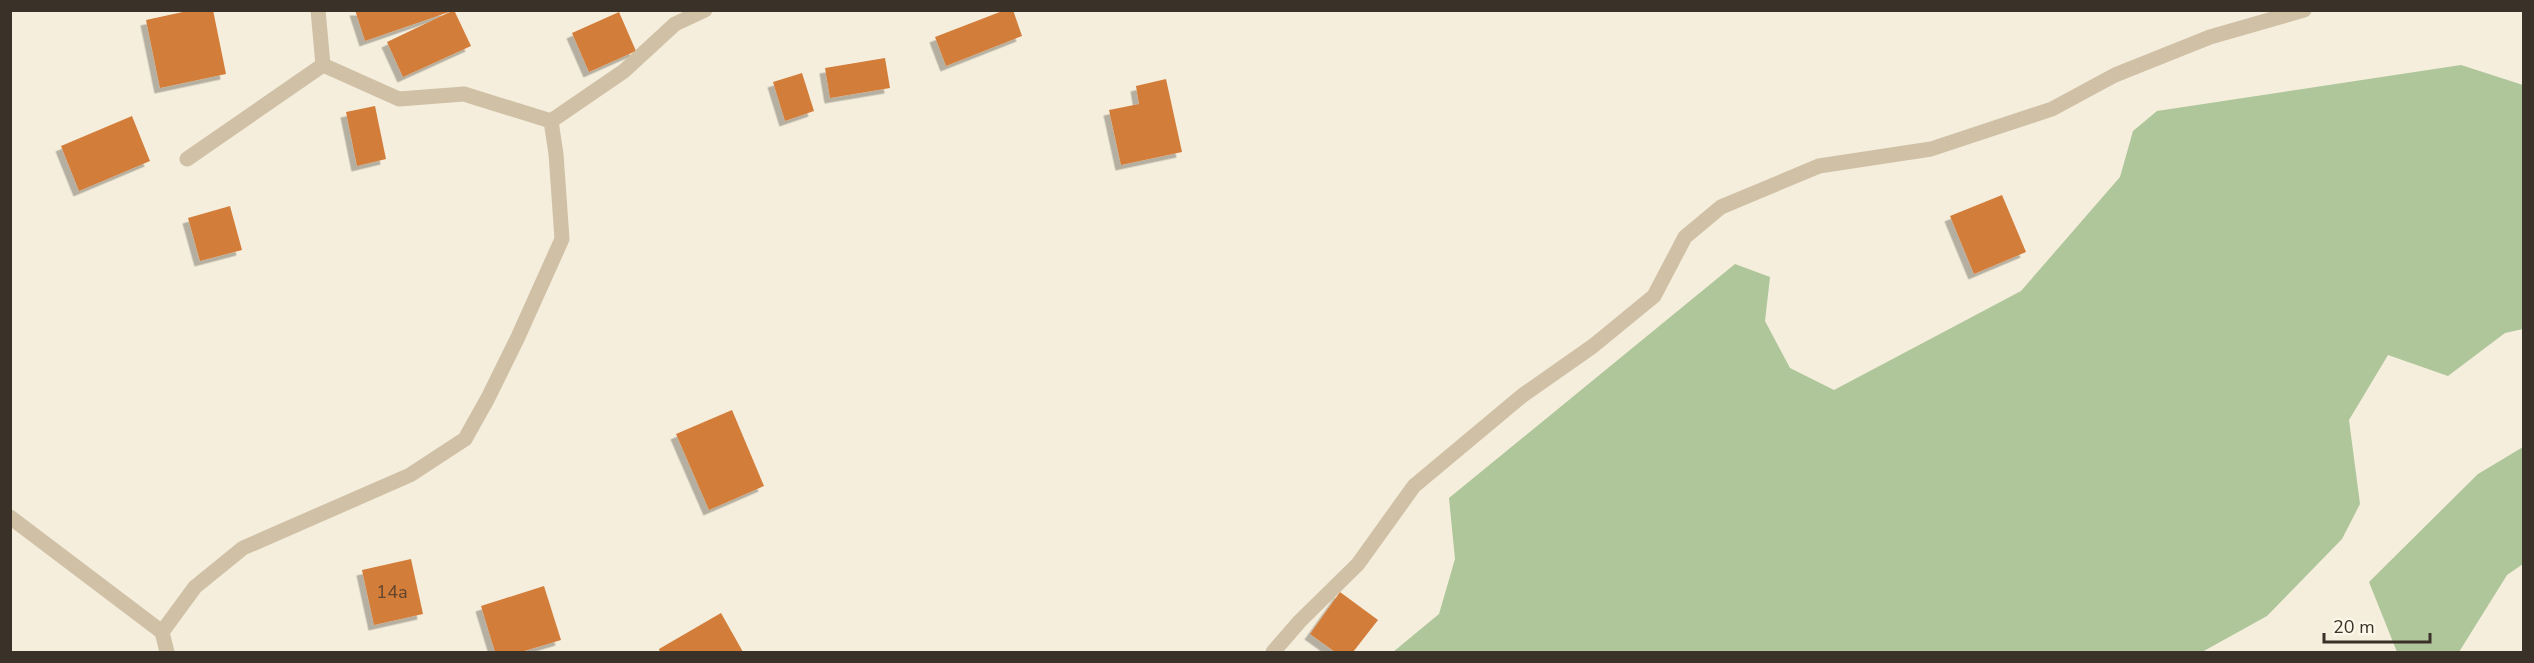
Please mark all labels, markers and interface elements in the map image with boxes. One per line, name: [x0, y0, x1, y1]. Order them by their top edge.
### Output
house number: 14а: [376, 580, 408, 604]
scale bar: [2324, 606, 2430, 644]
text: 20 m: [2333, 615, 2375, 639]

